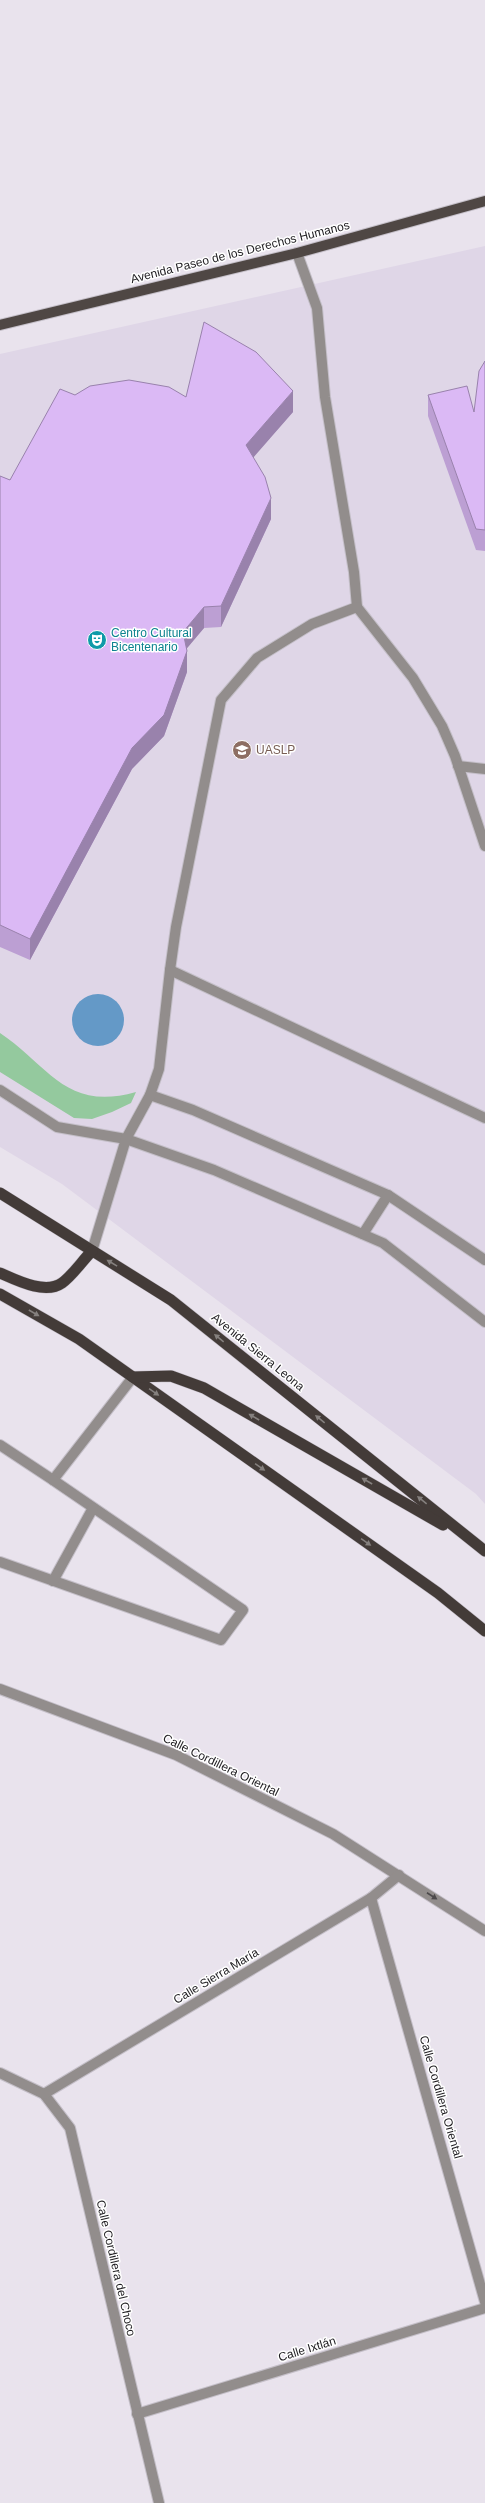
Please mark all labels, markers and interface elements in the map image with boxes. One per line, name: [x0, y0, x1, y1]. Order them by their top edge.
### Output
street label: Avenida Paseo de los Derechos Humanos: [129, 218, 351, 286]
place label: Centro Cultural Bicentenario: [111, 626, 192, 654]
theatre icon: Centro Cultural Bicentenario: [86, 629, 108, 651]
school or university icon: UASLP: [231, 739, 253, 761]
place label: UASLP: [256, 743, 295, 757]
one-way arrow: [106, 1260, 118, 1267]
one-way arrow: [28, 1310, 40, 1317]
street label: Avenida Sierra Leona: [209, 1310, 307, 1394]
one-way arrow: [213, 1333, 224, 1342]
one-way arrow: [149, 1388, 160, 1396]
one-way arrow: [248, 1413, 260, 1420]
one-way arrow: [315, 1415, 326, 1423]
one-way arrow: [255, 1463, 266, 1471]
one-way arrow: [361, 1478, 372, 1484]
one-way arrow: [416, 1496, 427, 1505]
one-way arrow: [361, 1538, 372, 1546]
street label: Calle Cordillera Oriental: [161, 1731, 281, 1799]
one-way arrow: [426, 1893, 438, 1900]
street label: Calle Sierra María: [171, 1945, 261, 2007]
street label: Calle Cordillera Oriental: [417, 2034, 465, 2160]
street label: Calle Cordillera del Choco: [93, 2199, 139, 2338]
street label: Calle Ixtlán: [277, 2334, 337, 2364]

